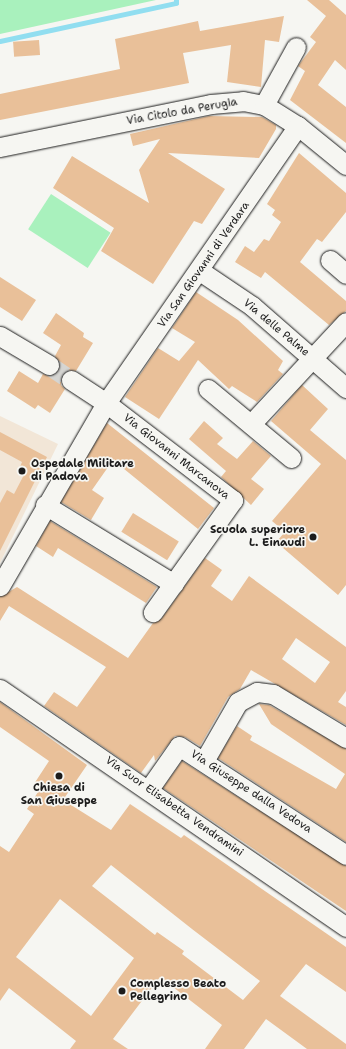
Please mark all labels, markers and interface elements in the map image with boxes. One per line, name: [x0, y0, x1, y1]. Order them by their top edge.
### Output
street label: Via Citolo da Perugia: [125, 96, 239, 128]
street label: Via San Giovanni di Verdara: [155, 199, 253, 331]
street label: Via delle Palme: [240, 297, 312, 359]
street label: Via Giovanni Marcanova: [120, 411, 232, 503]
place label: Ospedale Militare di Padova: [31, 458, 134, 484]
marker: Ospedale Militare di Padova: [16, 465, 28, 477]
place label: Scuola superiore L. Einaudi: [210, 524, 305, 550]
marker: Scuola superiore L. Einaudi: [308, 532, 318, 542]
street label: Via Giuseppe dalla Vedova: [188, 748, 314, 836]
street label: Via Suor Elisabetta Vendramini: [102, 754, 246, 860]
marker: Chiesa di San Giuseppe: [54, 771, 64, 781]
place label: Chiesa di San Giuseppe: [21, 782, 97, 808]
place label: Complesso Beato Pellegrino: [130, 978, 226, 1004]
marker: Complesso Beato Pellegrino: [117, 986, 127, 996]

